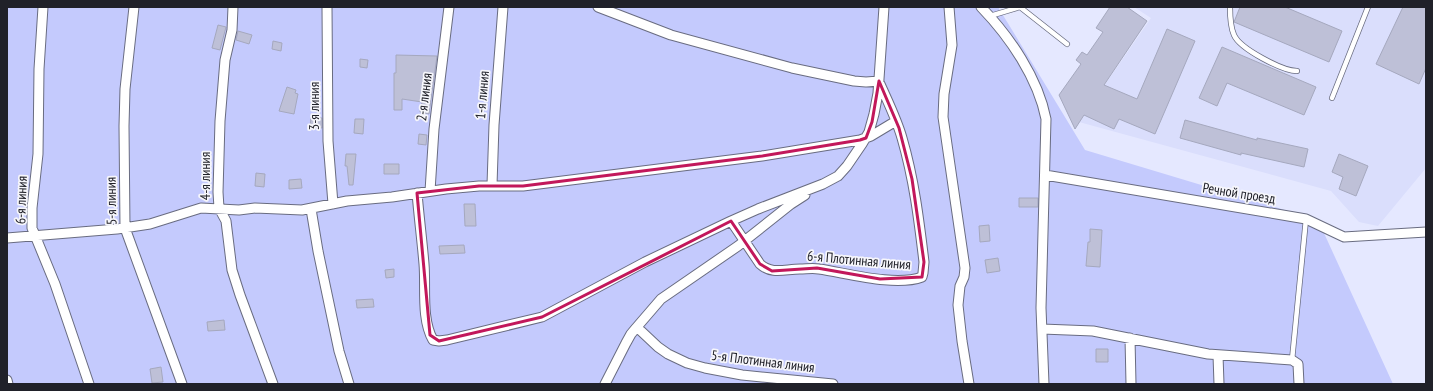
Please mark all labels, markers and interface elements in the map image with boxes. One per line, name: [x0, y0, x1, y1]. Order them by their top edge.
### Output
street label: 1-я линия: [471, 70, 493, 120]
street label: 2-я линия: [412, 72, 436, 122]
street label: 3-я линия: [305, 82, 323, 130]
street label: 4-я линия: [196, 152, 214, 200]
street label: 6-я линия: [11, 176, 31, 224]
street label: 5-я линия: [102, 177, 120, 225]
street label: Речной проезд: [1201, 178, 1277, 208]
street label: 6-я Плотинная линия: [806, 247, 912, 273]
street label: 5-я Плотинная линия: [710, 346, 816, 376]

